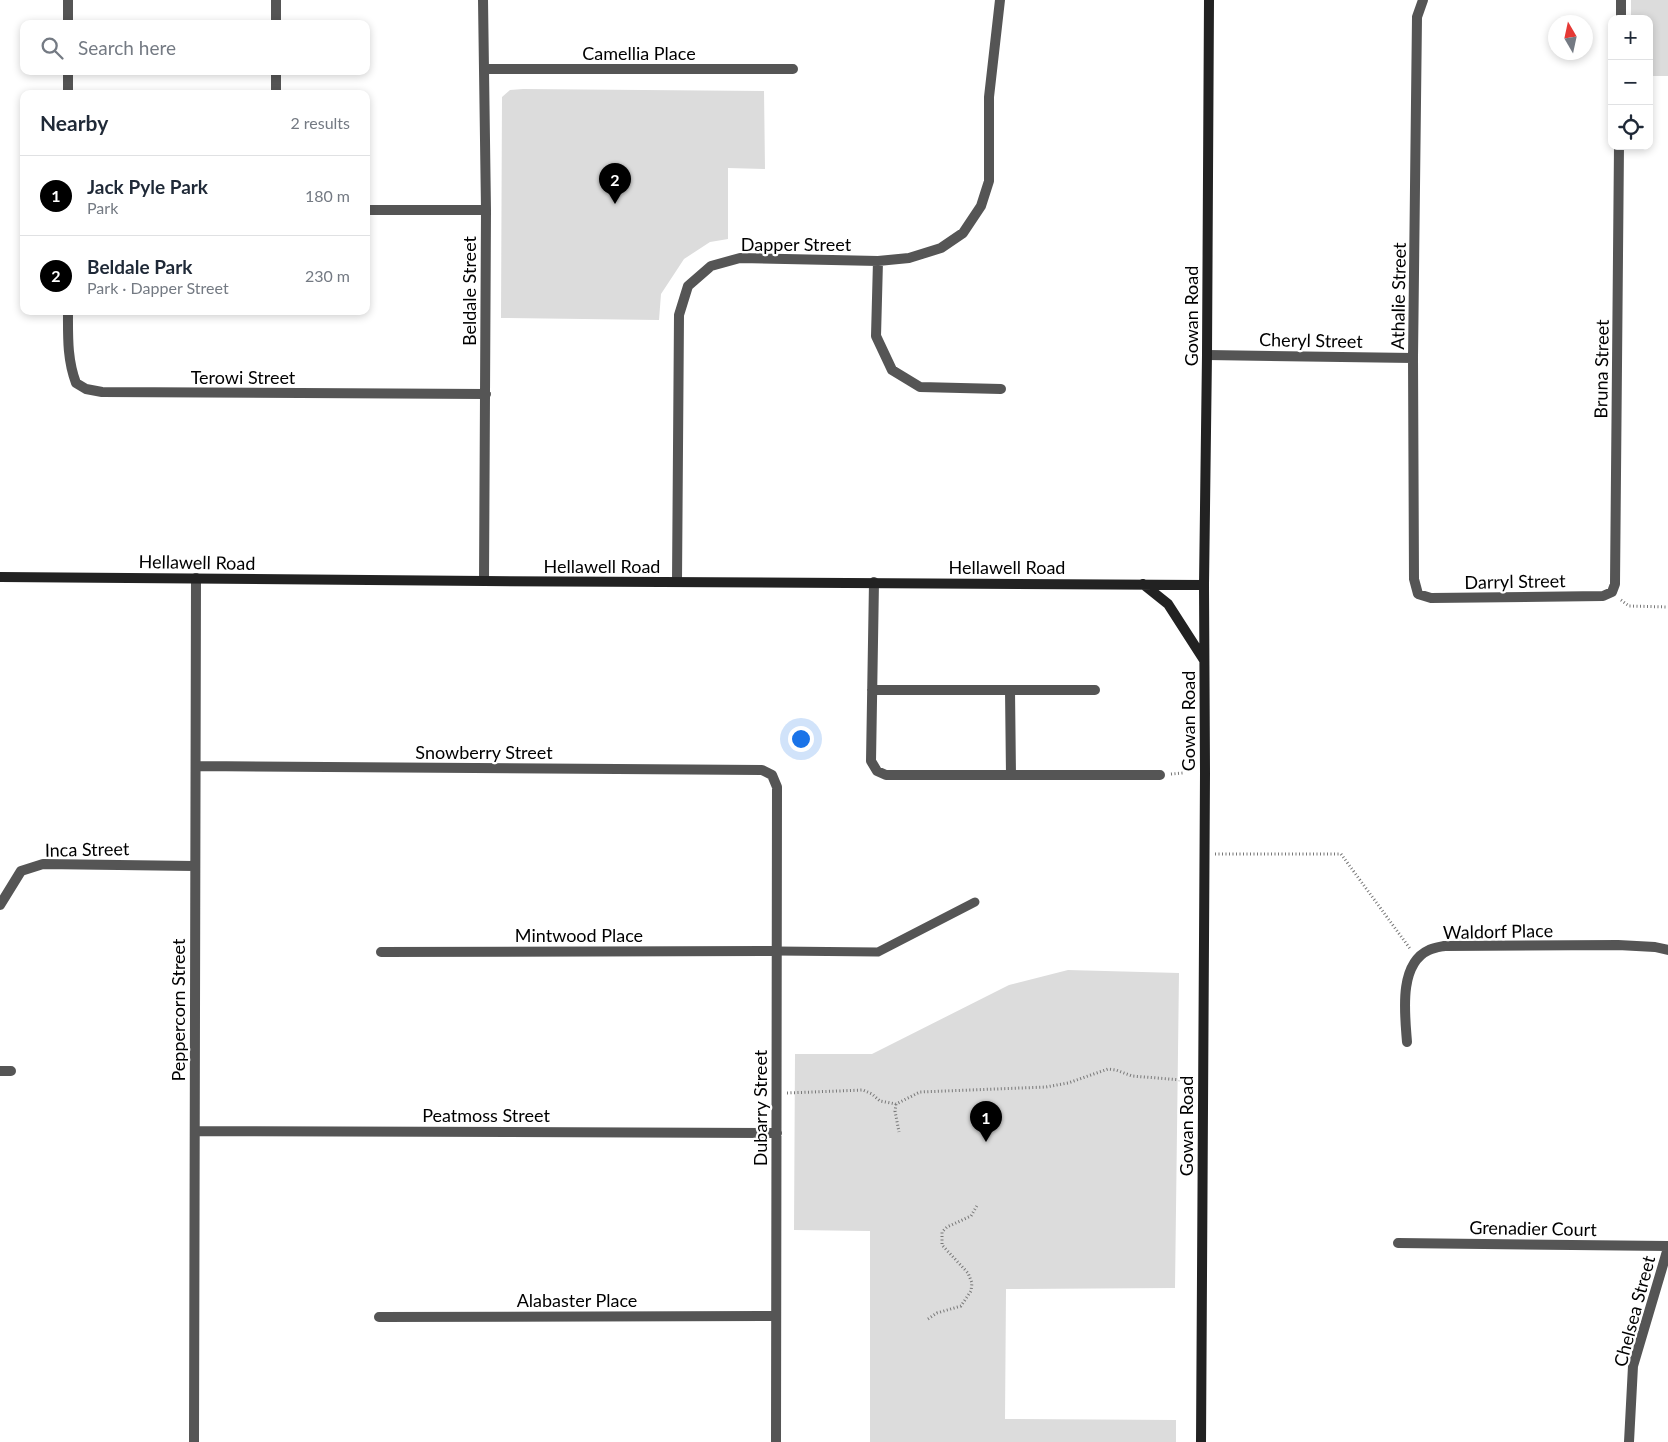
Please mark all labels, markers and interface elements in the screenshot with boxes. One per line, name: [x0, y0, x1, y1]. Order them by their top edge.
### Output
north arrow: [1548, 15, 1593, 60]
map controls: [1608, 15, 1653, 150]
button: +: [1608, 15, 1653, 60]
search box: [20, 20, 370, 75]
icon: search: [38, 34, 66, 62]
text: Search here: [78, 36, 176, 59]
street label: Camellia Place: [582, 42, 696, 64]
button: −: [1608, 60, 1653, 105]
button: locate: [1608, 105, 1653, 150]
text: Nearby: [40, 110, 108, 135]
text: 2 results: [290, 113, 350, 132]
pin: 2: [599, 163, 631, 204]
text: Jack Pyle Park: [87, 175, 208, 198]
text: 1: [51, 186, 61, 205]
text: 180 m: [305, 186, 350, 205]
text: Park: [87, 198, 118, 217]
street label: Dapper Street: [741, 233, 852, 255]
street label: Beldale Street: [458, 235, 480, 346]
street label: Athalie Street: [1386, 242, 1410, 350]
text: Beldale Park: [87, 255, 193, 278]
text: 2: [51, 266, 61, 285]
text: 230 m: [305, 266, 350, 285]
street label: Gowan Road: [1180, 266, 1202, 366]
text: Park · Dapper Street: [87, 278, 229, 297]
street label: Bruna Street: [1589, 319, 1613, 419]
street label: Cheryl Street: [1259, 328, 1364, 352]
street label: Terowi Street: [191, 366, 296, 388]
street label: Hellawell Road: [138, 550, 256, 574]
street label: Hellawell Road: [544, 555, 660, 577]
street label: Hellawell Road: [949, 556, 1065, 578]
street label: Darryl Street: [1464, 569, 1566, 593]
street label: Gowan Road: [1177, 671, 1199, 771]
your location: [788, 726, 814, 752]
street label: Snowberry Street: [415, 741, 553, 763]
street label: Inca Street: [45, 837, 130, 861]
street label: Waldorf Place: [1443, 919, 1553, 943]
street label: Mintwood Place: [515, 924, 643, 946]
street label: Peppercorn Street: [167, 938, 189, 1081]
street label: Dubarry Street: [749, 1049, 771, 1166]
street label: Gowan Road: [1175, 1076, 1197, 1176]
pin: 1: [970, 1101, 1002, 1142]
street label: Peatmoss Street: [422, 1104, 550, 1126]
street label: Grenadier Court: [1469, 1216, 1597, 1240]
street label: Chelsea Street: [1609, 1253, 1660, 1369]
street label: Alabaster Place: [517, 1289, 637, 1311]

